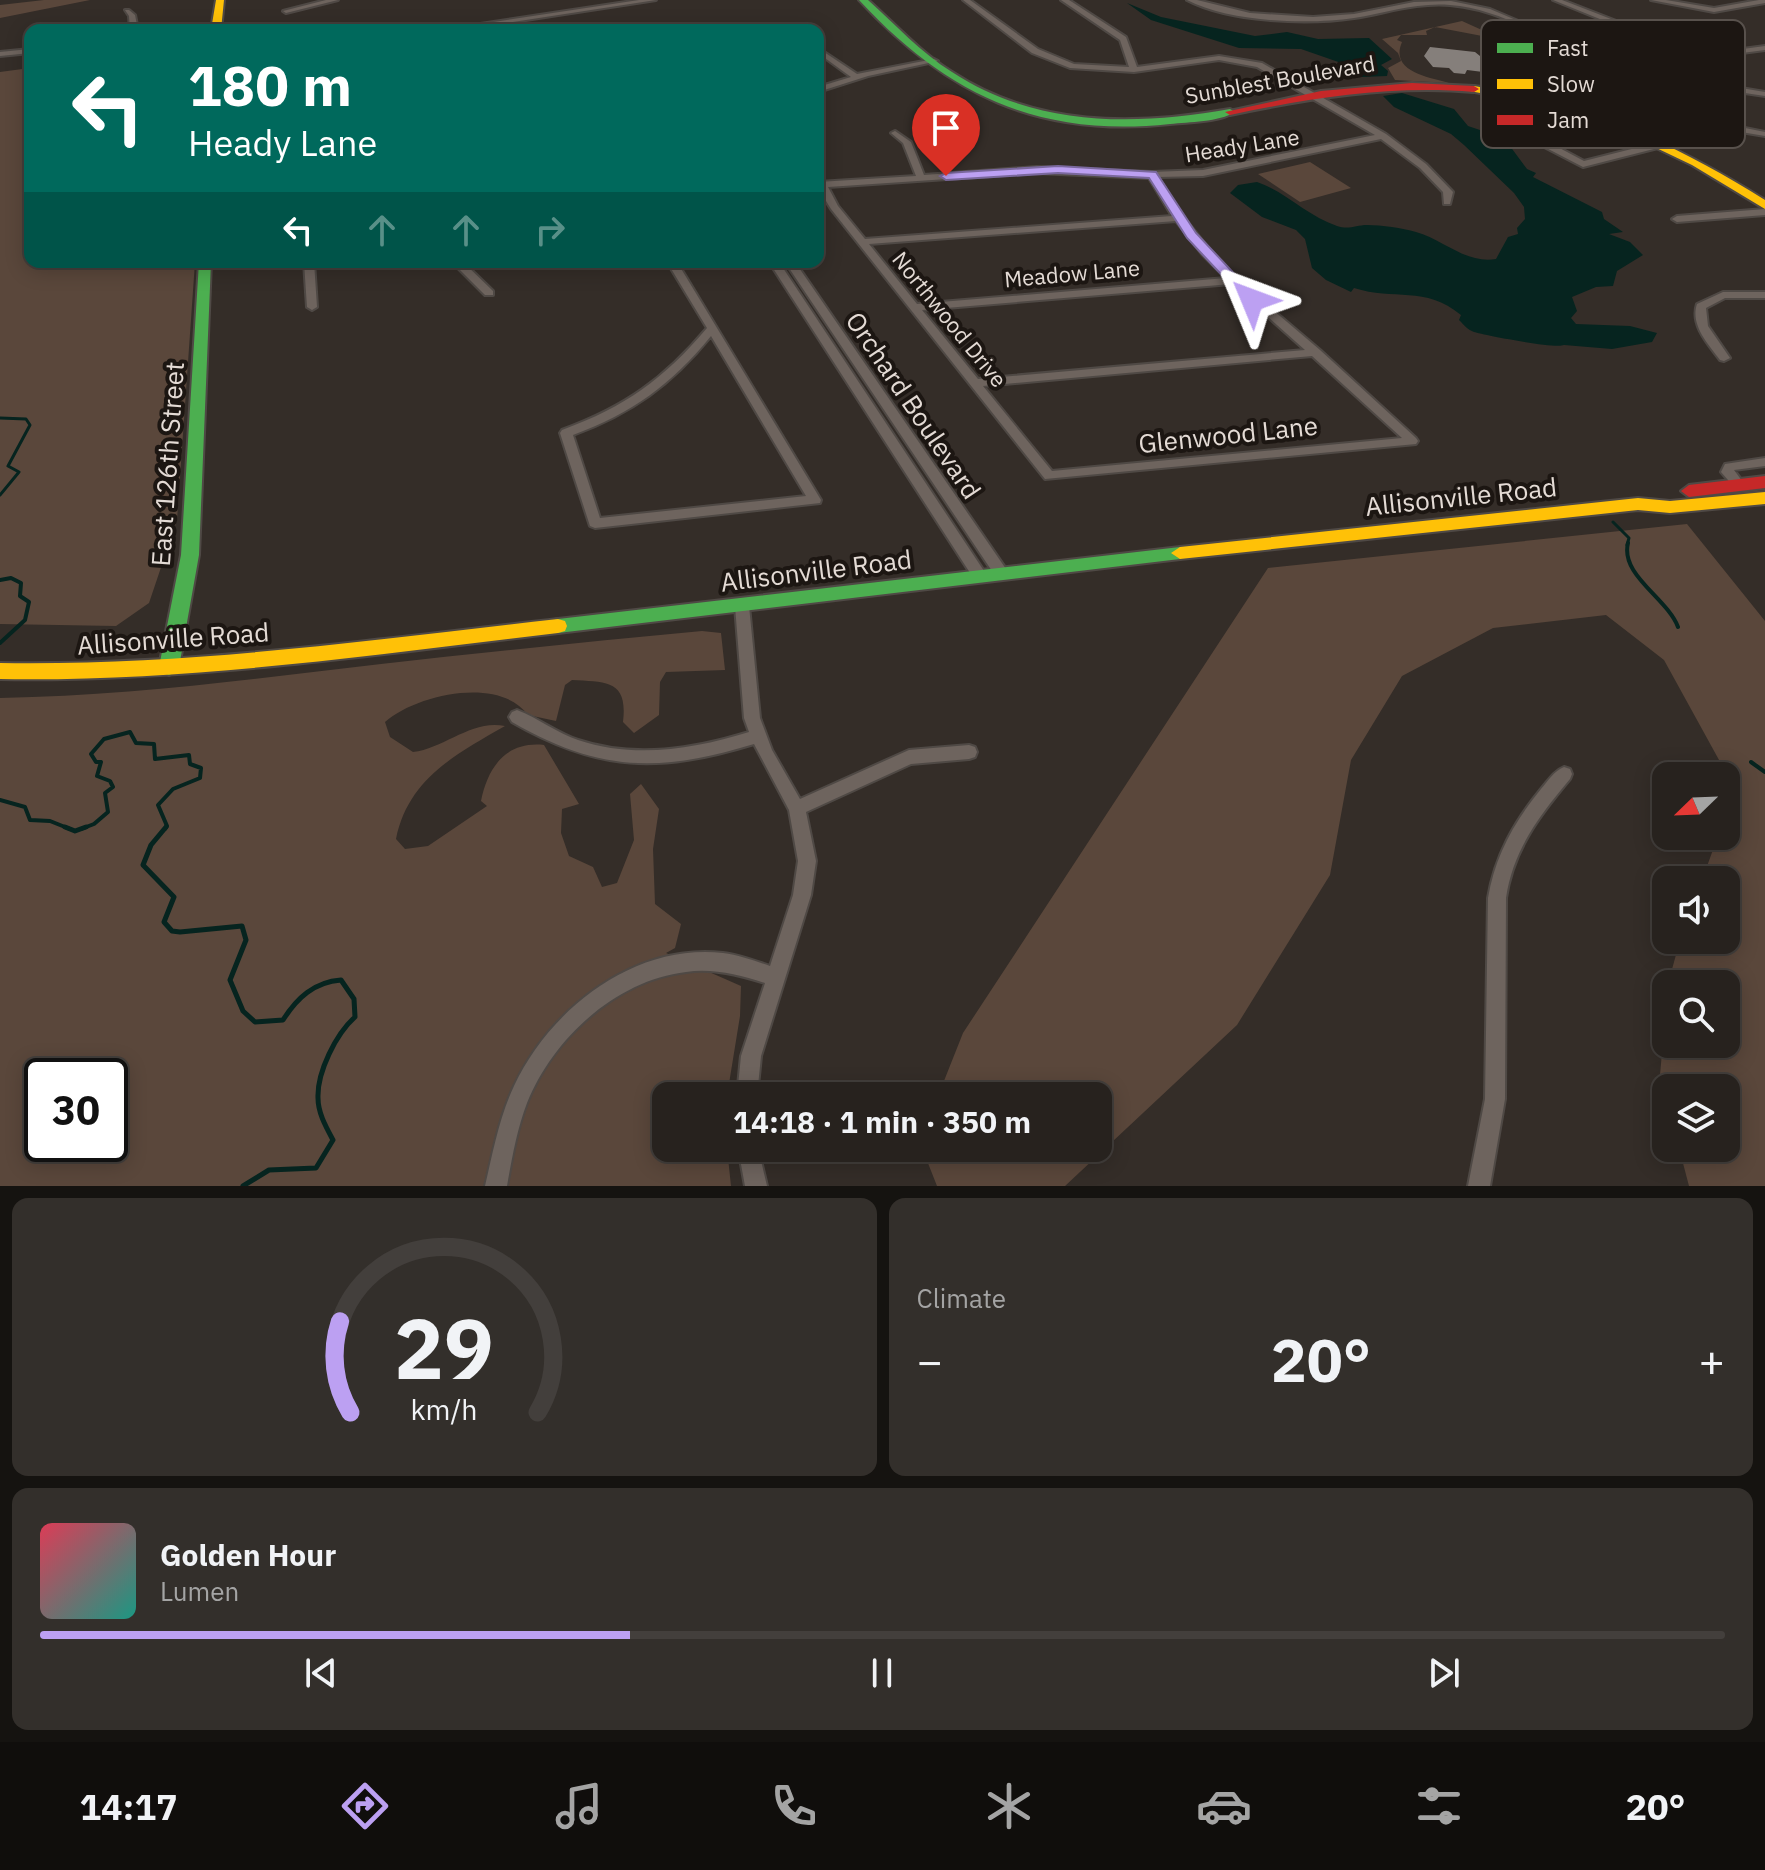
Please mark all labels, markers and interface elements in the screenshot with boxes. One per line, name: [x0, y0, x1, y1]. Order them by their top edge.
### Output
legend: [1481, 20, 1745, 148]
text: Fast: [1547, 33, 1588, 62]
street label: Sunblest Boulevard: [1183, 48, 1377, 110]
text: 180 m: [188, 49, 352, 121]
icon: left: [56, 56, 160, 160]
text: Slow: [1547, 69, 1595, 98]
pin: [912, 94, 980, 176]
text: Jam: [1547, 105, 1589, 134]
icon: arrive: [924, 106, 968, 150]
text: Heady Lane: [188, 119, 377, 166]
street label: Heady Lane: [1183, 122, 1301, 168]
icon: left: [276, 208, 320, 252]
icon: ahead: [360, 208, 404, 252]
icon: ahead: [444, 208, 488, 252]
icon: right: [528, 208, 572, 252]
street label: Northwood Drive: [886, 245, 1014, 393]
street label: Meadow Lane: [1003, 253, 1141, 293]
position arrow: [1210, 258, 1294, 342]
street label: Orchard Boulevard: [839, 305, 989, 505]
street label: East 126th Street: [143, 361, 191, 567]
street label: Glenwood Lane: [1137, 408, 1319, 460]
street label: Allisonville Road: [1364, 469, 1558, 523]
street label: Allisonville Road: [718, 541, 914, 599]
street label: Allisonville Road: [76, 614, 270, 662]
north arrow: [1652, 762, 1740, 850]
map controls: [1652, 762, 1740, 1162]
button: sound: [1652, 866, 1740, 954]
button: search: [1652, 970, 1740, 1058]
speed limit sign: 30: [24, 1058, 128, 1162]
button: layers: [1652, 1074, 1740, 1162]
text: 14:18 · 1 min · 350 m: [733, 1102, 1031, 1141]
text: Climate: [917, 1281, 1006, 1315]
text: 29: [394, 1294, 494, 1402]
text: 20°: [1271, 1320, 1371, 1399]
text: −: [917, 1332, 943, 1389]
text: +: [1699, 1332, 1725, 1389]
text: km/h: [411, 1391, 478, 1428]
text: Golden Hour: [160, 1535, 336, 1574]
text: Lumen: [160, 1574, 239, 1608]
icon: previous: [299, 1651, 343, 1695]
icon: pause: [860, 1651, 904, 1695]
icon: next: [1422, 1651, 1466, 1695]
icon: directions: [337, 1778, 393, 1834]
icon: music: [551, 1778, 607, 1834]
icon: phone: [766, 1778, 822, 1834]
icon: climate: [981, 1778, 1037, 1834]
icon: car: [1196, 1778, 1252, 1834]
icon: filters: [1411, 1778, 1467, 1834]
text: 14:17: [79, 1783, 178, 1830]
text: 20°: [1625, 1783, 1686, 1830]

